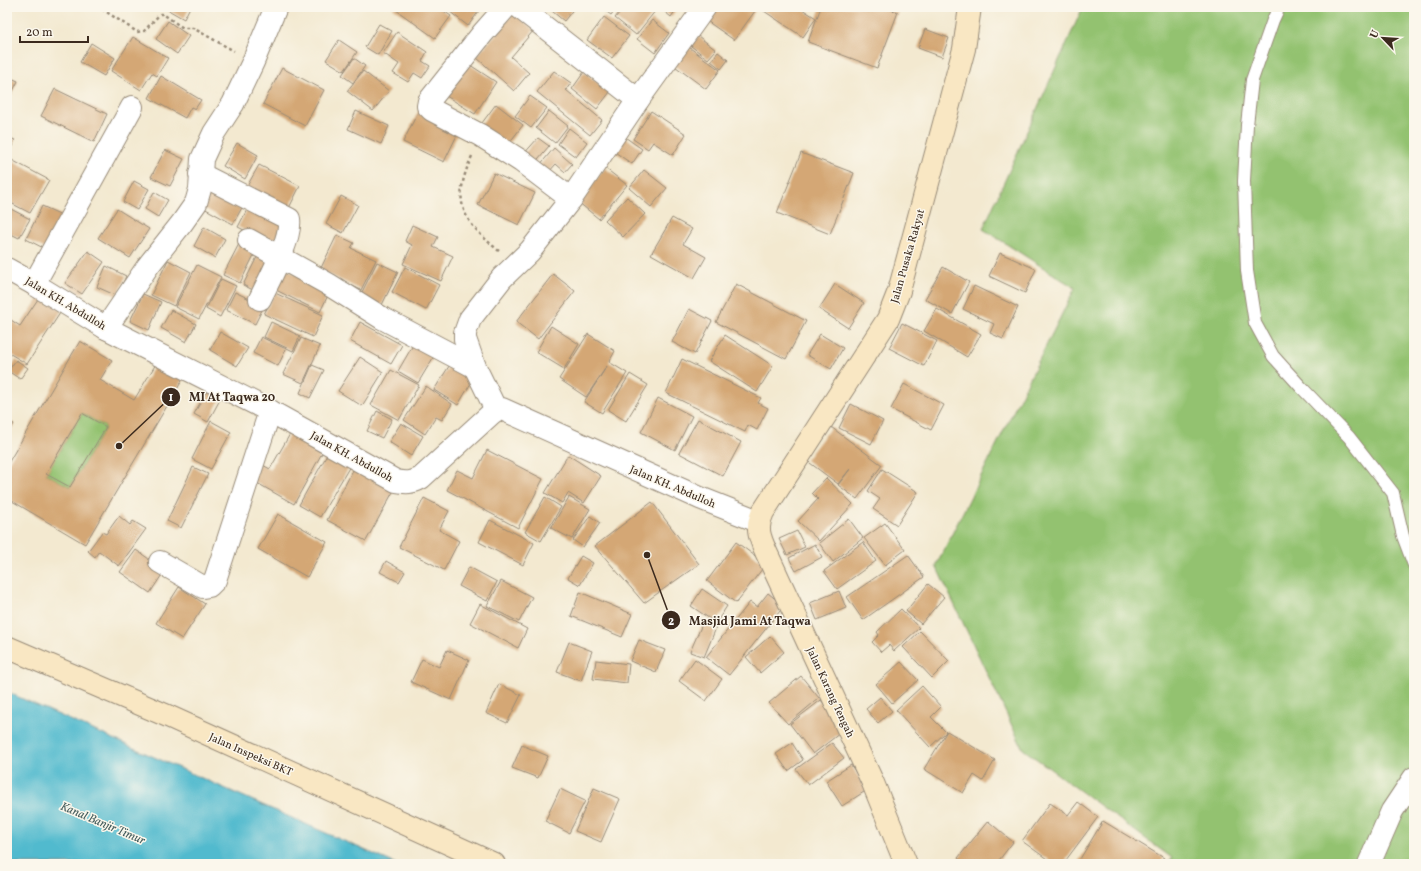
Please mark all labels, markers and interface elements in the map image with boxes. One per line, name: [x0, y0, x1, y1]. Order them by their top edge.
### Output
scale bar: [20, 18, 88, 44]
north arrow: [1363, 18, 1403, 58]
text: 20 m: [26, 25, 53, 41]
text: U: [1367, 27, 1384, 41]
street label: Jalan Pusaka Rakyat: [888, 207, 929, 305]
street label: Jalan KH. Abdulloh: [22, 274, 109, 335]
callout: MI At Taqwa 20: [161, 385, 283, 409]
text: 1: [169, 390, 174, 406]
text: MI At Taqwa 20: [189, 390, 275, 406]
street label: Jalan KH. Abdulloh: [307, 428, 396, 486]
street label: Jalan KH. Abdulloh: [627, 462, 718, 512]
callout: Masjid Jami At Taqwa: [661, 608, 819, 632]
text: 2: [668, 614, 674, 630]
text: Masjid Jami At Taqwa: [689, 614, 811, 630]
street label: Jalan Karang Tengah: [802, 645, 858, 741]
street label: Jalan Inspeksi BKT: [206, 730, 295, 781]
water label: Kanal Banjir Timur: [58, 799, 148, 849]

